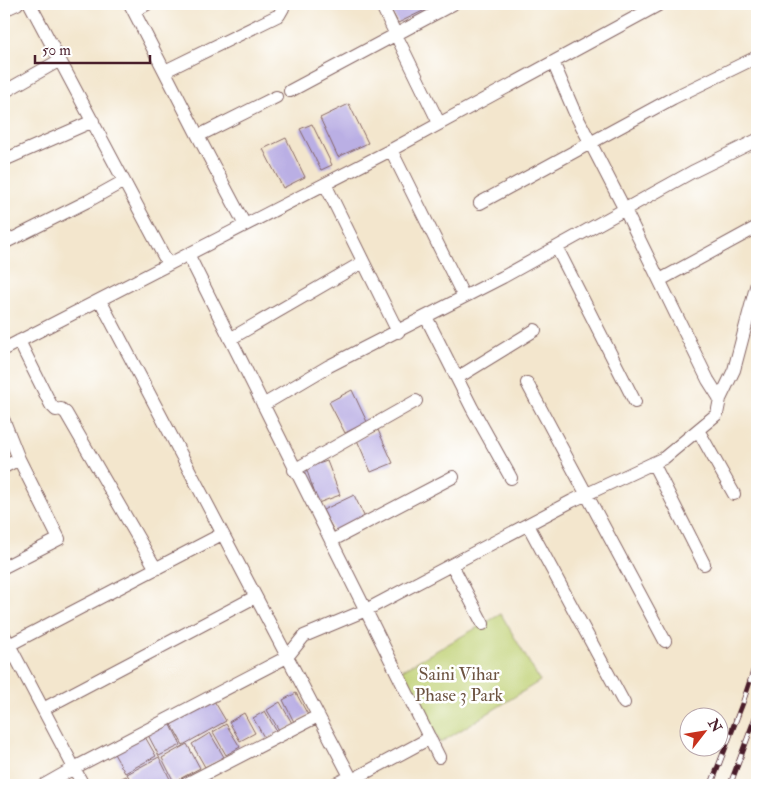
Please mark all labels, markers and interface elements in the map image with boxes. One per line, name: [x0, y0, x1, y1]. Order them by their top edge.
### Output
scale bar: [35, 32, 150, 64]
text: 50 m: [42, 41, 71, 60]
park label: Saini Vihar Phase 3 Park: [415, 663, 504, 707]
north arrow: [678, 706, 728, 756]
text: N: [704, 715, 725, 736]

